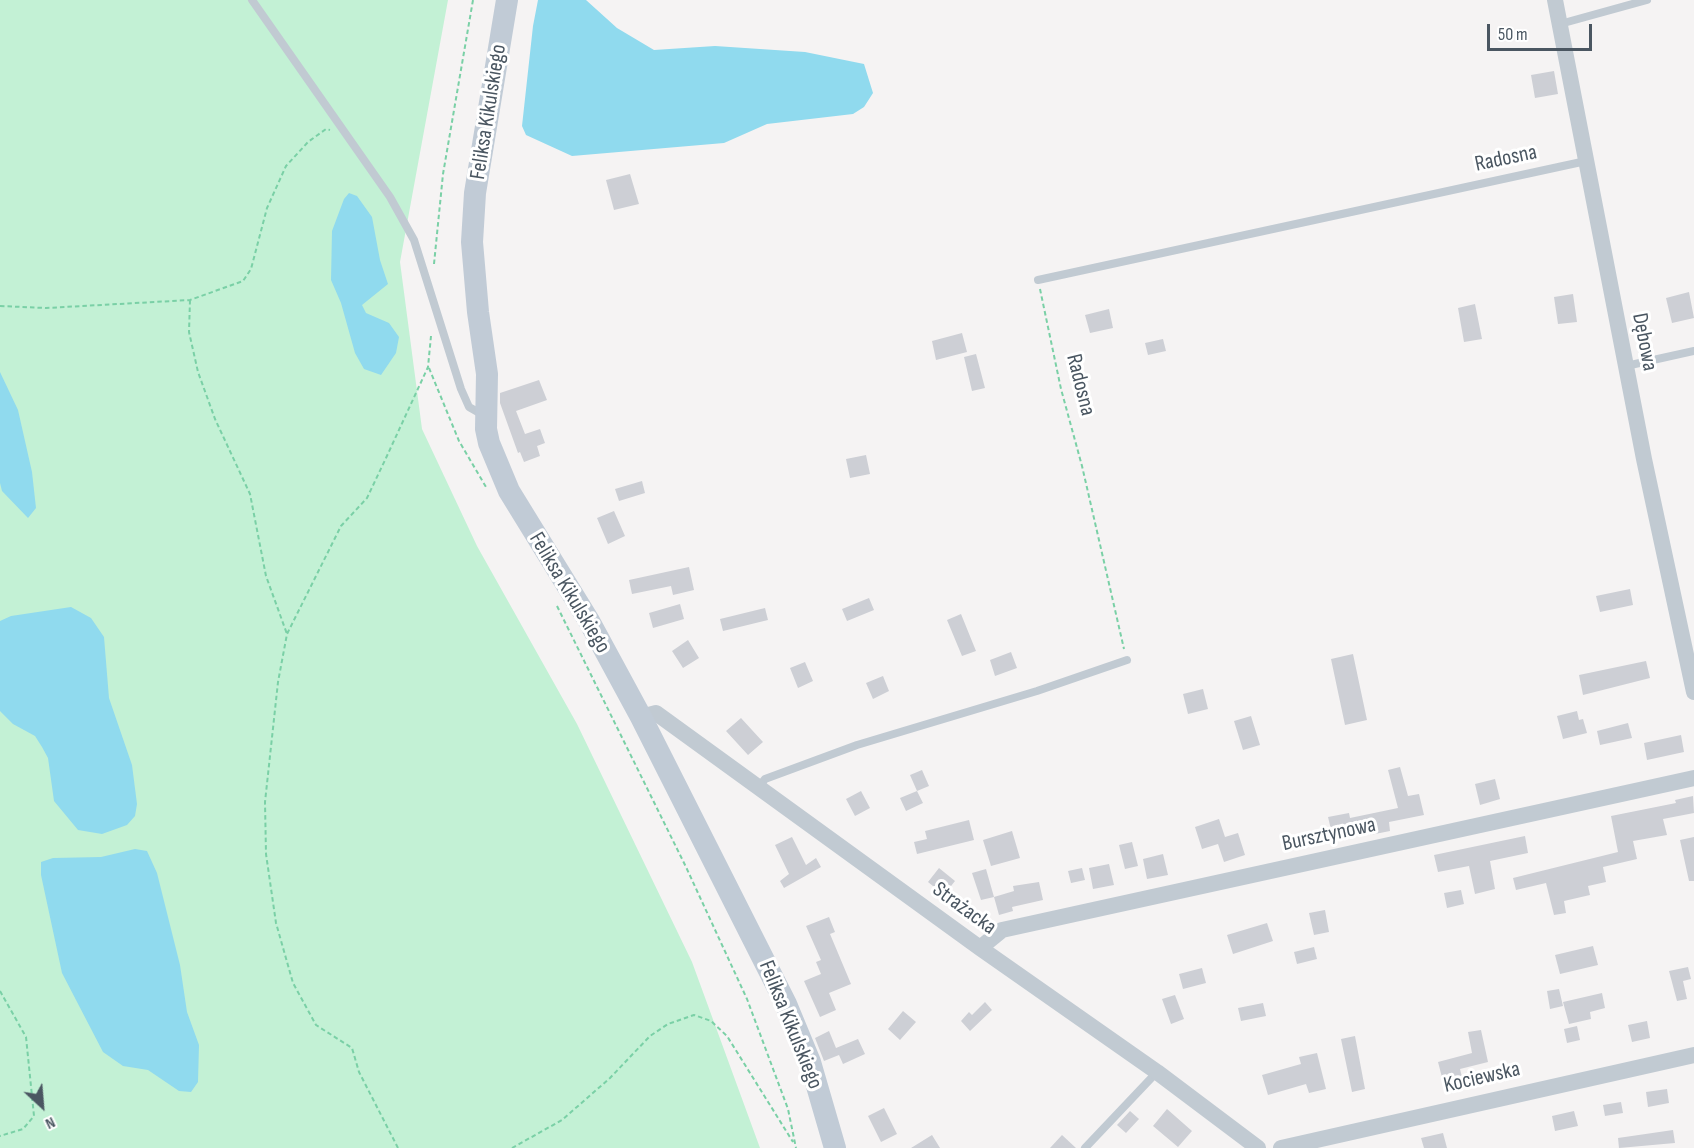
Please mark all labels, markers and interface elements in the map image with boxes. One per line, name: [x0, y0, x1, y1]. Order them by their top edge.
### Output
scale bar: [1490, 12, 1595, 50]
text: 50 m: [1498, 24, 1528, 45]
street label: Feliksa Kikulskiego: [465, 43, 513, 181]
street label: Radosna: [1473, 140, 1539, 178]
street label: Dębowa: [1625, 311, 1663, 373]
street label: Radosna: [1060, 352, 1100, 418]
street label: Feliksa Kikulskiego: [523, 528, 615, 658]
street label: Bursztynowa: [1280, 812, 1378, 858]
street label: Strażacka: [927, 877, 1001, 941]
street label: Feliksa Kikulskiego: [752, 957, 828, 1093]
street label: Kociewska: [1441, 1056, 1523, 1100]
north arrow: [12, 1076, 72, 1136]
text: N: [42, 1112, 58, 1133]

